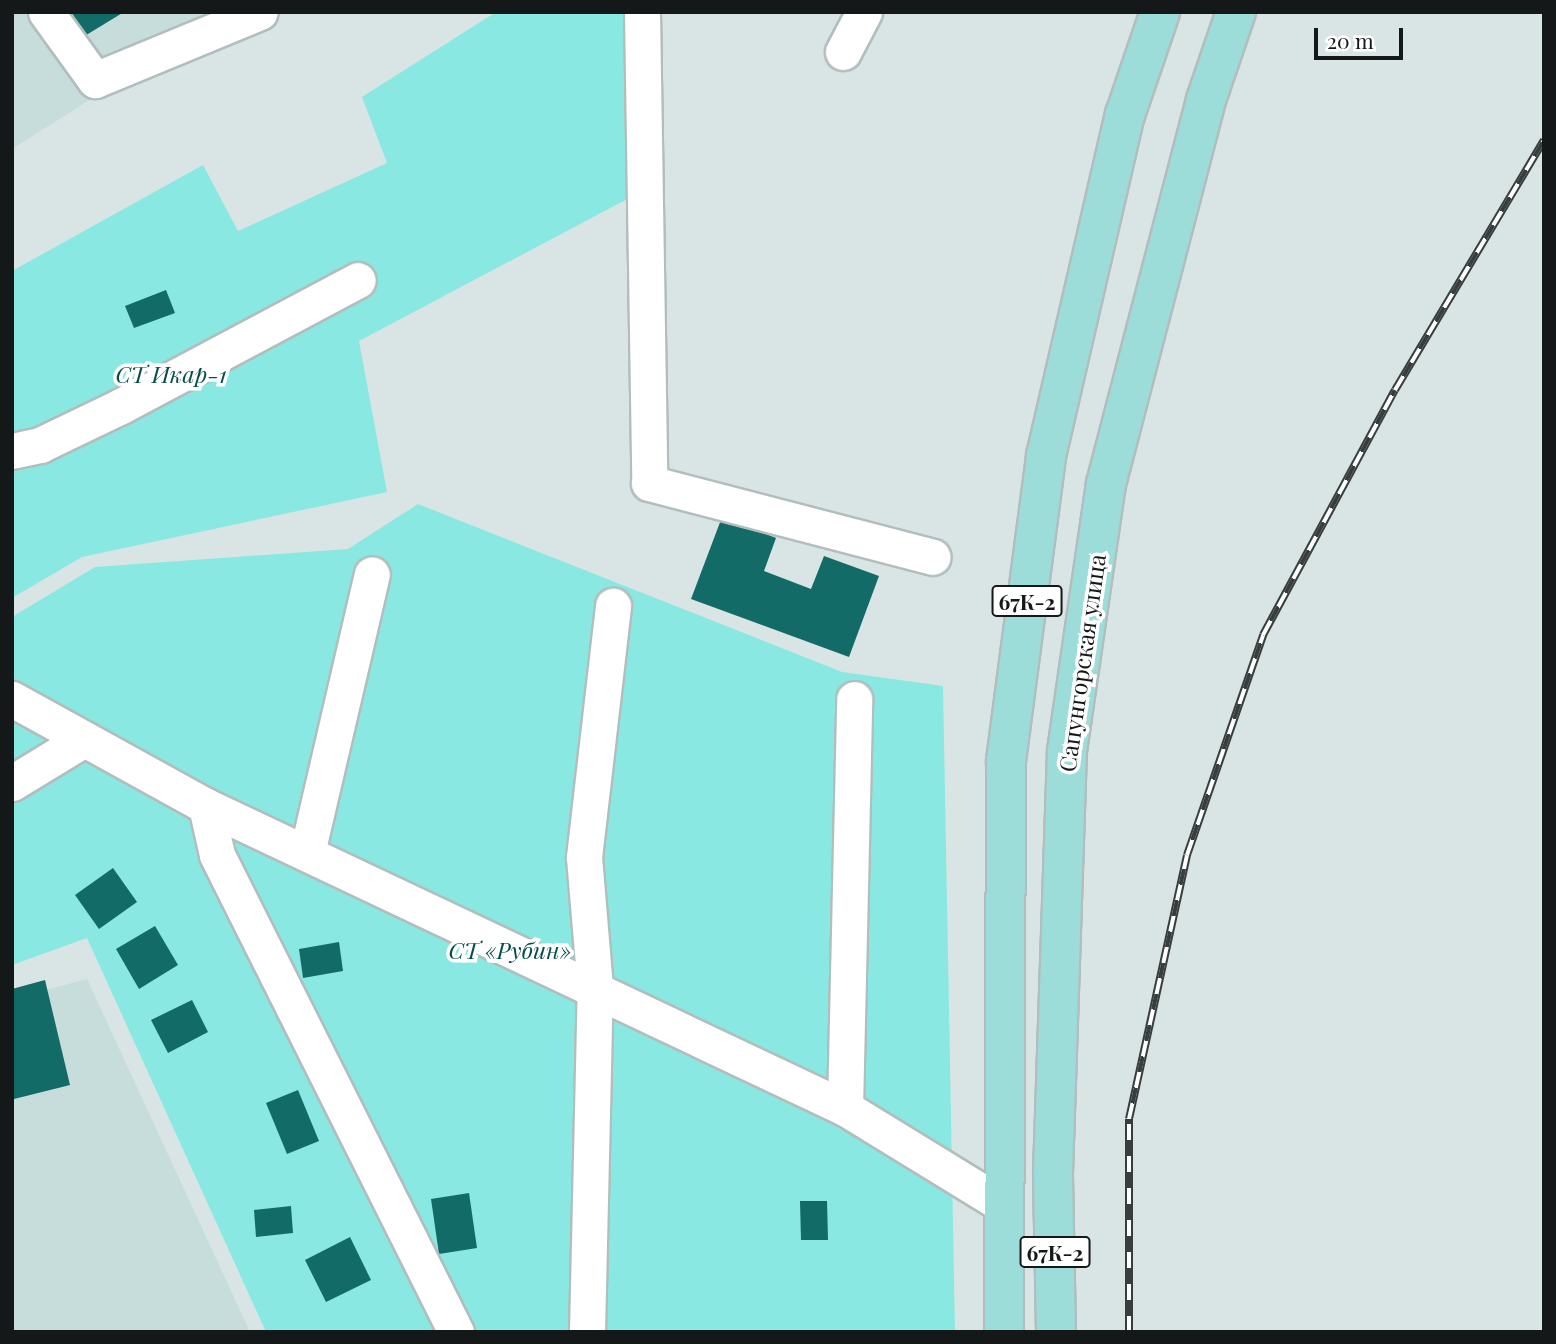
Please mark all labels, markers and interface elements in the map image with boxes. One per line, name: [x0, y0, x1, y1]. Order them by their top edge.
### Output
scale bar: [1318, 14, 1407, 58]
text: 20 m: [1327, 26, 1374, 54]
park label: СТ Икар-1: [115, 360, 227, 388]
street label: Сапунгорская улица: [1053, 552, 1111, 774]
road number: 67К-2: [990, 584, 1064, 618]
park label: СТ «Рубин»: [449, 936, 571, 964]
road number: 67К-2: [1018, 1234, 1092, 1270]

